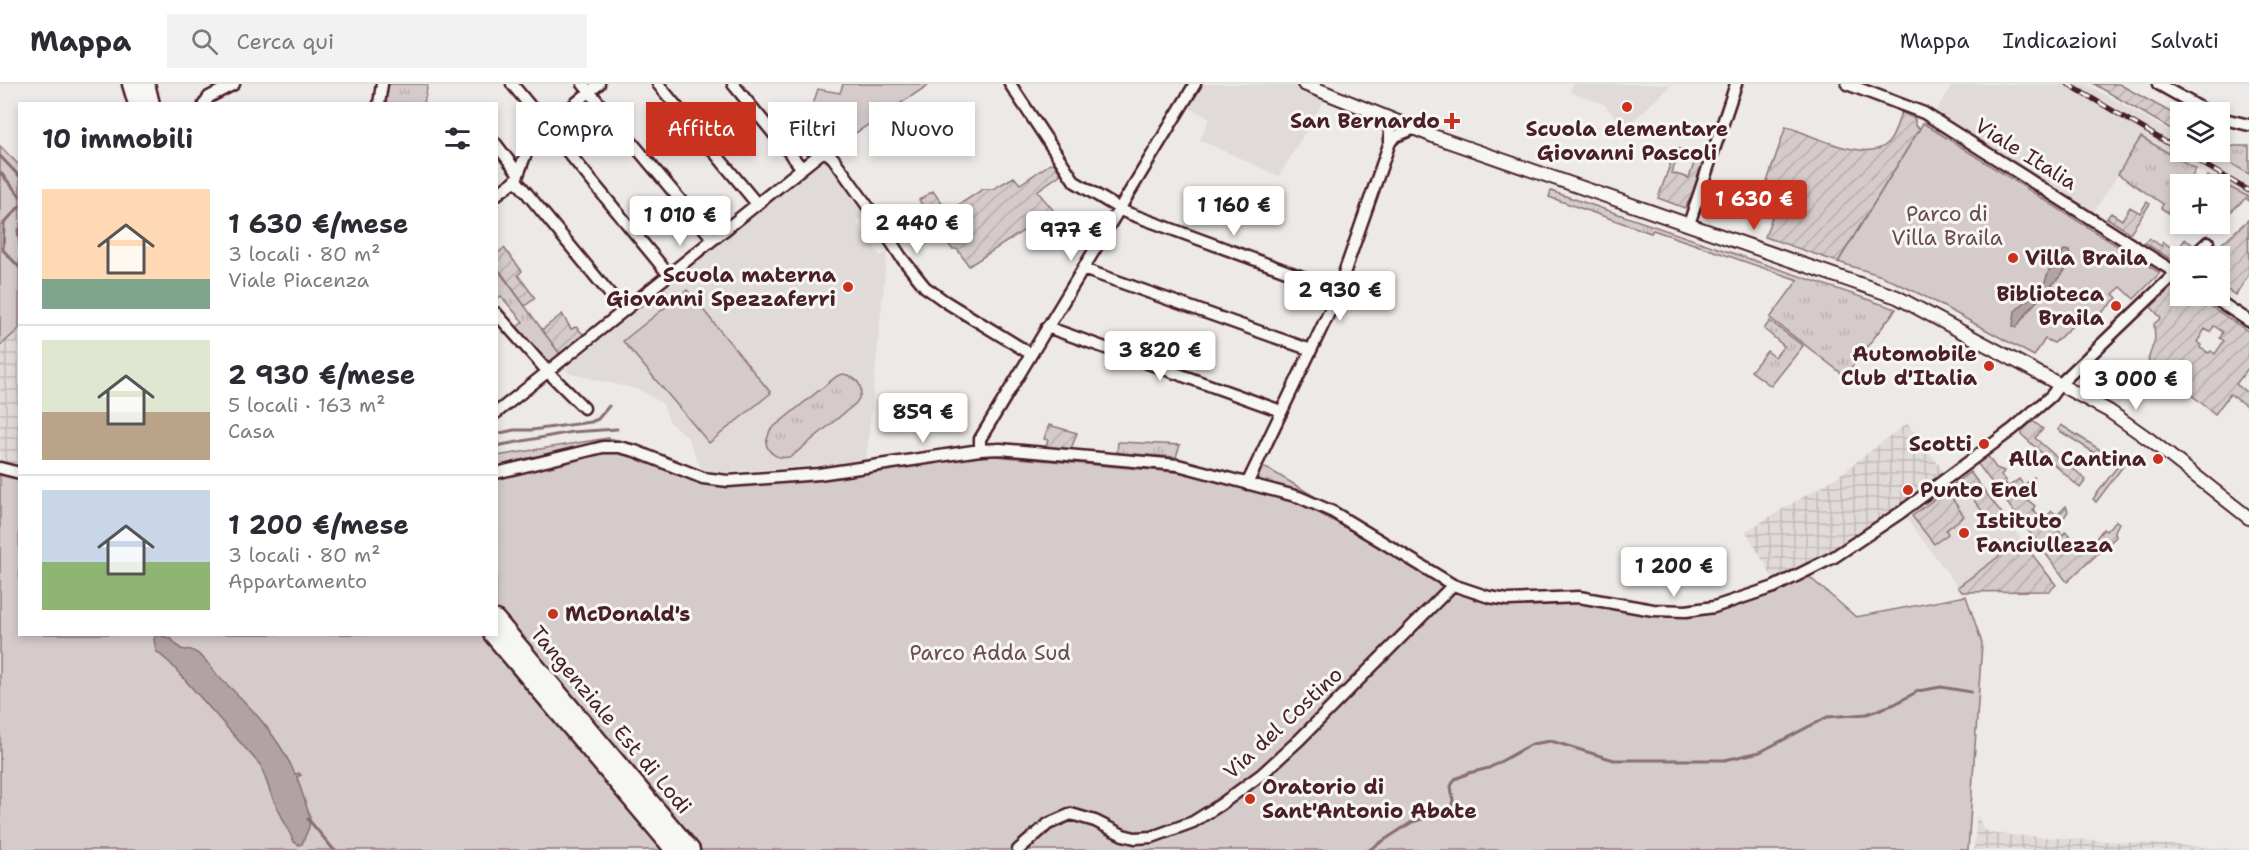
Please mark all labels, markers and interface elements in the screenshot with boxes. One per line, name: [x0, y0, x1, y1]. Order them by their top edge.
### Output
search box: [167, 14, 587, 68]
text: Mappa: [30, 22, 131, 60]
icon: search: [188, 25, 221, 58]
text: Cerca qui: [236, 27, 334, 56]
text: Mappa: [1900, 27, 1970, 55]
text: Indicazioni: [2003, 27, 2117, 55]
text: Salvati: [2150, 27, 2219, 55]
marker: Scuola elementare Giovanni Pascoli: [1620, 100, 1634, 114]
chip: Compra: [516, 102, 634, 156]
chip: Affitta: [646, 102, 756, 156]
chip: Filtri: [768, 102, 857, 156]
chip: Nuovo: [869, 102, 975, 156]
map controls: [2170, 102, 2230, 306]
button: layers: [2170, 102, 2230, 162]
place label: San Bernardo: [1290, 107, 1440, 135]
street label: Viale Italia: [1970, 111, 2082, 197]
marker: San Bernardo: [1445, 114, 1459, 128]
place label: Scuola elementare Giovanni Pascoli: [1526, 115, 1728, 167]
text: 10 immobili: [42, 121, 193, 156]
icon: filters: [441, 122, 474, 155]
button: +: [2170, 174, 2230, 234]
pin: 1 630 €: [1699, 180, 1809, 231]
pin: 1 160 €: [1179, 186, 1289, 237]
text: 1 630 €: [1715, 186, 1793, 212]
text: 1 160 €: [1197, 192, 1271, 218]
pin: 1 010 €: [625, 196, 735, 247]
park label: Parco di Villa Braila: [1891, 200, 2003, 252]
text: 1 010 €: [644, 202, 716, 228]
pin: 2 440 €: [862, 204, 972, 255]
text: 1 630 €/mese: [228, 206, 408, 241]
text: 2 440 €: [875, 210, 959, 236]
pin: 977 €: [1029, 211, 1113, 262]
icon: home: [90, 213, 162, 285]
text: 977 €: [1040, 217, 1102, 243]
text: 3 locali · 80 m²: [228, 241, 380, 267]
place label: Villa Braila: [2025, 244, 2148, 272]
button: −: [2170, 246, 2230, 306]
marker: Villa Braila: [2006, 251, 2020, 265]
place label: Scuola materna Giovanni Spezzaferri: [606, 261, 837, 313]
text: Viale Piacenza: [228, 267, 369, 293]
pin: 2 930 €: [1285, 271, 1395, 322]
text: 2 930 €: [1298, 277, 1382, 303]
marker: Scuola materna Giovanni Spezzaferri: [841, 280, 855, 294]
place label: Biblioteca Braila: [1996, 280, 2105, 332]
marker: Biblioteca Braila: [2109, 299, 2123, 313]
pin: 3 820 €: [1105, 331, 1215, 382]
text: 3 820 €: [1118, 337, 1202, 363]
place label: Automobile Club d'Italia: [1841, 340, 1978, 392]
text: 2 930 €/mese: [228, 357, 415, 392]
marker: Automobile Club d'Italia: [1982, 359, 1996, 373]
pin: 3 000 €: [2081, 360, 2191, 411]
icon: home: [90, 364, 162, 436]
text: 3 000 €: [2094, 366, 2178, 392]
text: 5 locali · 163 m²: [228, 392, 385, 418]
pin: 859 €: [881, 393, 965, 444]
text: 859 €: [893, 399, 953, 425]
text: Casa: [228, 418, 274, 444]
place label: Scotti: [1909, 430, 1972, 458]
marker: Scotti: [1977, 437, 1991, 451]
place label: Alla Cantina: [2009, 445, 2147, 473]
marker: Alla Cantina: [2151, 452, 2165, 466]
place label: Punto Enel: [1920, 476, 2038, 504]
marker: Punto Enel: [1901, 483, 1915, 497]
text: 1 200 €/mese: [228, 507, 409, 542]
place label: Istituto Fanciullezza: [1976, 507, 2114, 559]
icon: home: [90, 514, 162, 586]
marker: Istituto Fanciullezza: [1957, 526, 1971, 540]
text: 3 locali · 80 m²: [228, 542, 380, 568]
pin: 1 200 €: [1619, 547, 1729, 598]
text: 1 200 €: [1635, 553, 1713, 579]
text: Appartamento: [228, 568, 367, 594]
place label: McDonald's: [565, 600, 690, 628]
marker: McDonald's: [546, 607, 560, 621]
street label: Tangenziale Est di Lodi: [524, 620, 698, 820]
park label: Parco Adda Sud: [909, 639, 1071, 667]
street label: Via del Costino: [1217, 661, 1349, 785]
place label: Oratorio di Sant'Antonio Abate: [1262, 773, 1477, 825]
marker: Oratorio di Sant'Antonio Abate: [1243, 792, 1257, 806]

